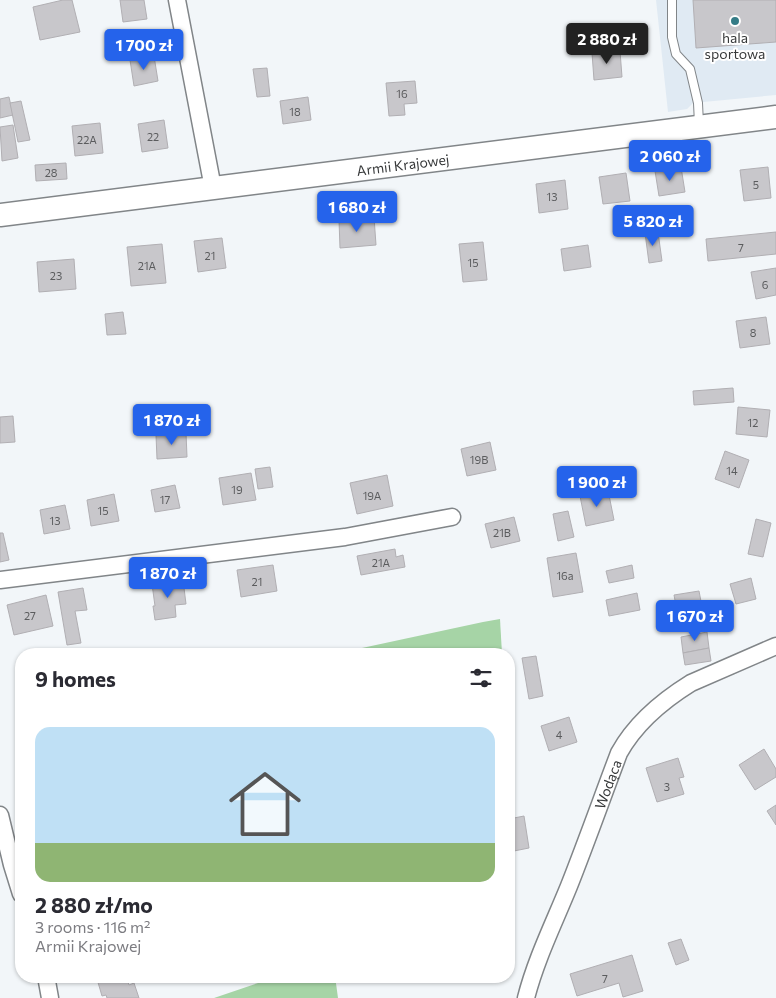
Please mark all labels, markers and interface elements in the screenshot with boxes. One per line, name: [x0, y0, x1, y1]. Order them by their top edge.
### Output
marker: hala sportowa: [729, 15, 741, 27]
pin: 2 880 zł: [555, 22, 659, 65]
pin: 1 700 zł: [92, 28, 196, 71]
text: 2 880 zł: [577, 29, 637, 48]
place label: hala sportowa: [705, 29, 765, 62]
text: 1 700 zł: [115, 35, 173, 54]
house number: 16: [396, 87, 408, 100]
house number: 18: [289, 105, 301, 118]
house number: 22: [147, 130, 159, 143]
house number: 22A: [77, 133, 97, 146]
pin: 2 060 zł: [618, 140, 722, 182]
text: 2 060 zł: [640, 146, 700, 165]
street label: Armii Krajowej: [355, 150, 450, 178]
house number: 28: [45, 166, 58, 179]
house number: 5: [753, 178, 759, 191]
pin: 1 680 zł: [305, 190, 409, 233]
house number: 13: [547, 190, 557, 203]
text: 1 680 zł: [328, 197, 386, 216]
pin: 5 820 zł: [601, 204, 705, 247]
text: 5 820 zł: [624, 211, 682, 230]
house number: 7: [738, 241, 744, 254]
house number: 21: [205, 249, 215, 262]
house number: 15: [467, 256, 479, 269]
house number: 21A: [138, 259, 157, 272]
house number: 23: [50, 269, 62, 282]
house number: 6: [762, 278, 769, 291]
house number: 8: [750, 326, 757, 339]
pin: 1 870 zł: [120, 404, 224, 446]
text: 1 870 zł: [144, 410, 200, 429]
house number: 12: [748, 416, 758, 429]
house number: 19B: [470, 453, 488, 466]
house number: 14: [726, 464, 738, 477]
pin: 1 900 zł: [545, 466, 649, 508]
text: 1 900 zł: [568, 472, 626, 491]
house number: 19: [231, 483, 243, 496]
house number: 19A: [363, 489, 382, 502]
house number: 17: [160, 493, 170, 506]
house number: 15: [97, 504, 109, 517]
house number: 13: [50, 514, 60, 527]
house number: 21B: [493, 526, 511, 539]
pin: 1 870 zł: [116, 556, 220, 599]
house number: 21A: [372, 556, 391, 569]
text: 1 870 zł: [140, 563, 196, 582]
house number: 16a: [556, 569, 574, 582]
house number: 21: [252, 575, 262, 588]
pin: 1 670 zł: [643, 600, 747, 642]
text: 1 670 zł: [667, 606, 723, 625]
house number: 27: [24, 609, 36, 622]
icon: filters: [467, 664, 495, 692]
text: 9 homes: [35, 666, 116, 691]
house number: 4: [556, 728, 563, 741]
street label: Wodąca: [590, 757, 624, 811]
icon: home: [220, 759, 310, 849]
house number: 3: [664, 780, 670, 793]
text: 2 880 zł/mo: [35, 892, 153, 917]
text: 3 rooms · 116 m²: [35, 917, 150, 936]
text: Armii Krajowej: [35, 936, 141, 955]
house number: 7: [602, 972, 608, 985]

